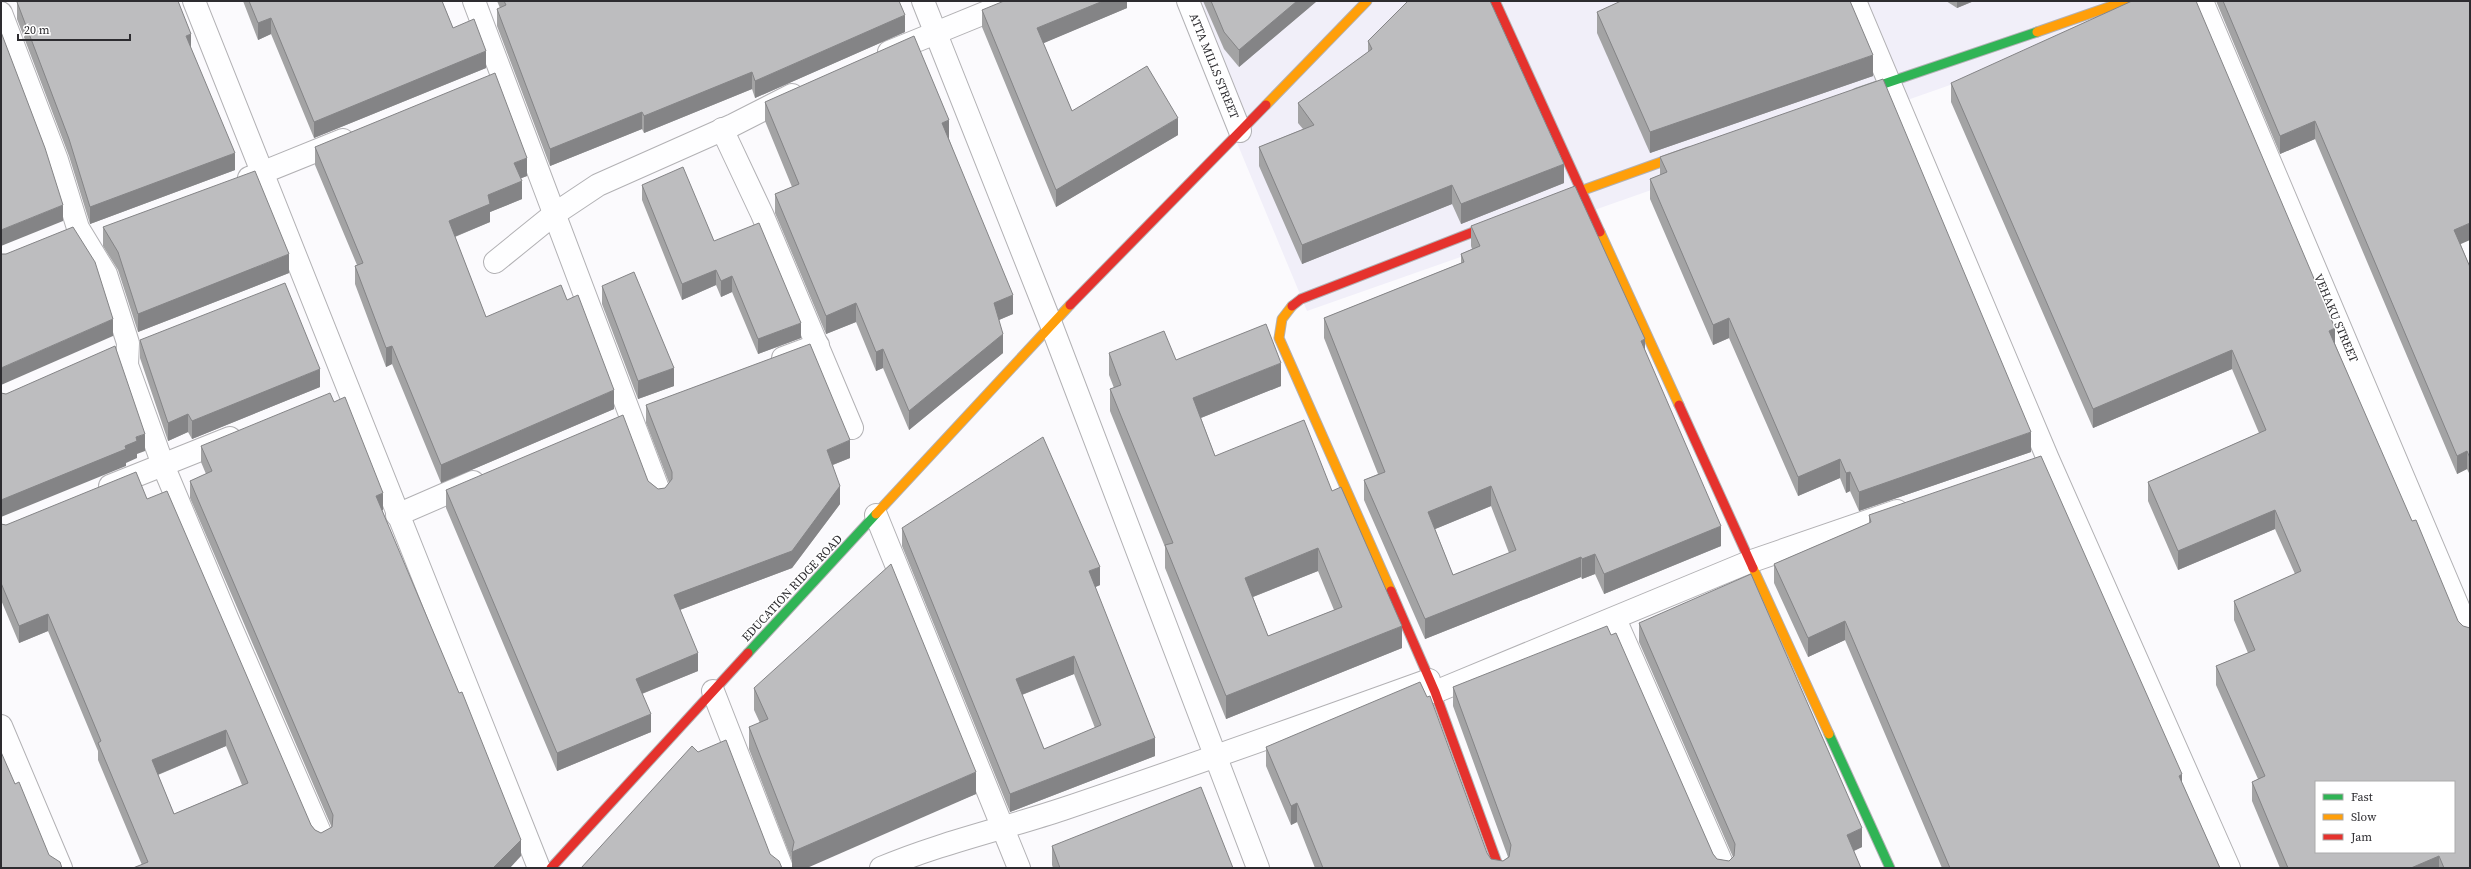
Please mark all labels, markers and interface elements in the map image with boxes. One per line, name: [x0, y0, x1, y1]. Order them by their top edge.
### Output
street label: ATTA MILLS STREET: [1185, 11, 1243, 122]
scale bar: [18, 16, 130, 42]
text: 20 m: [24, 22, 50, 38]
street label: VEHAKU STREET: [2310, 271, 2362, 365]
street label: EDUCATION RIDGE ROAD: [738, 531, 846, 645]
legend: [2315, 781, 2455, 853]
text: Fast: [2351, 789, 2373, 805]
text: Slow: [2351, 809, 2377, 825]
text: Jam: [2350, 829, 2372, 845]

